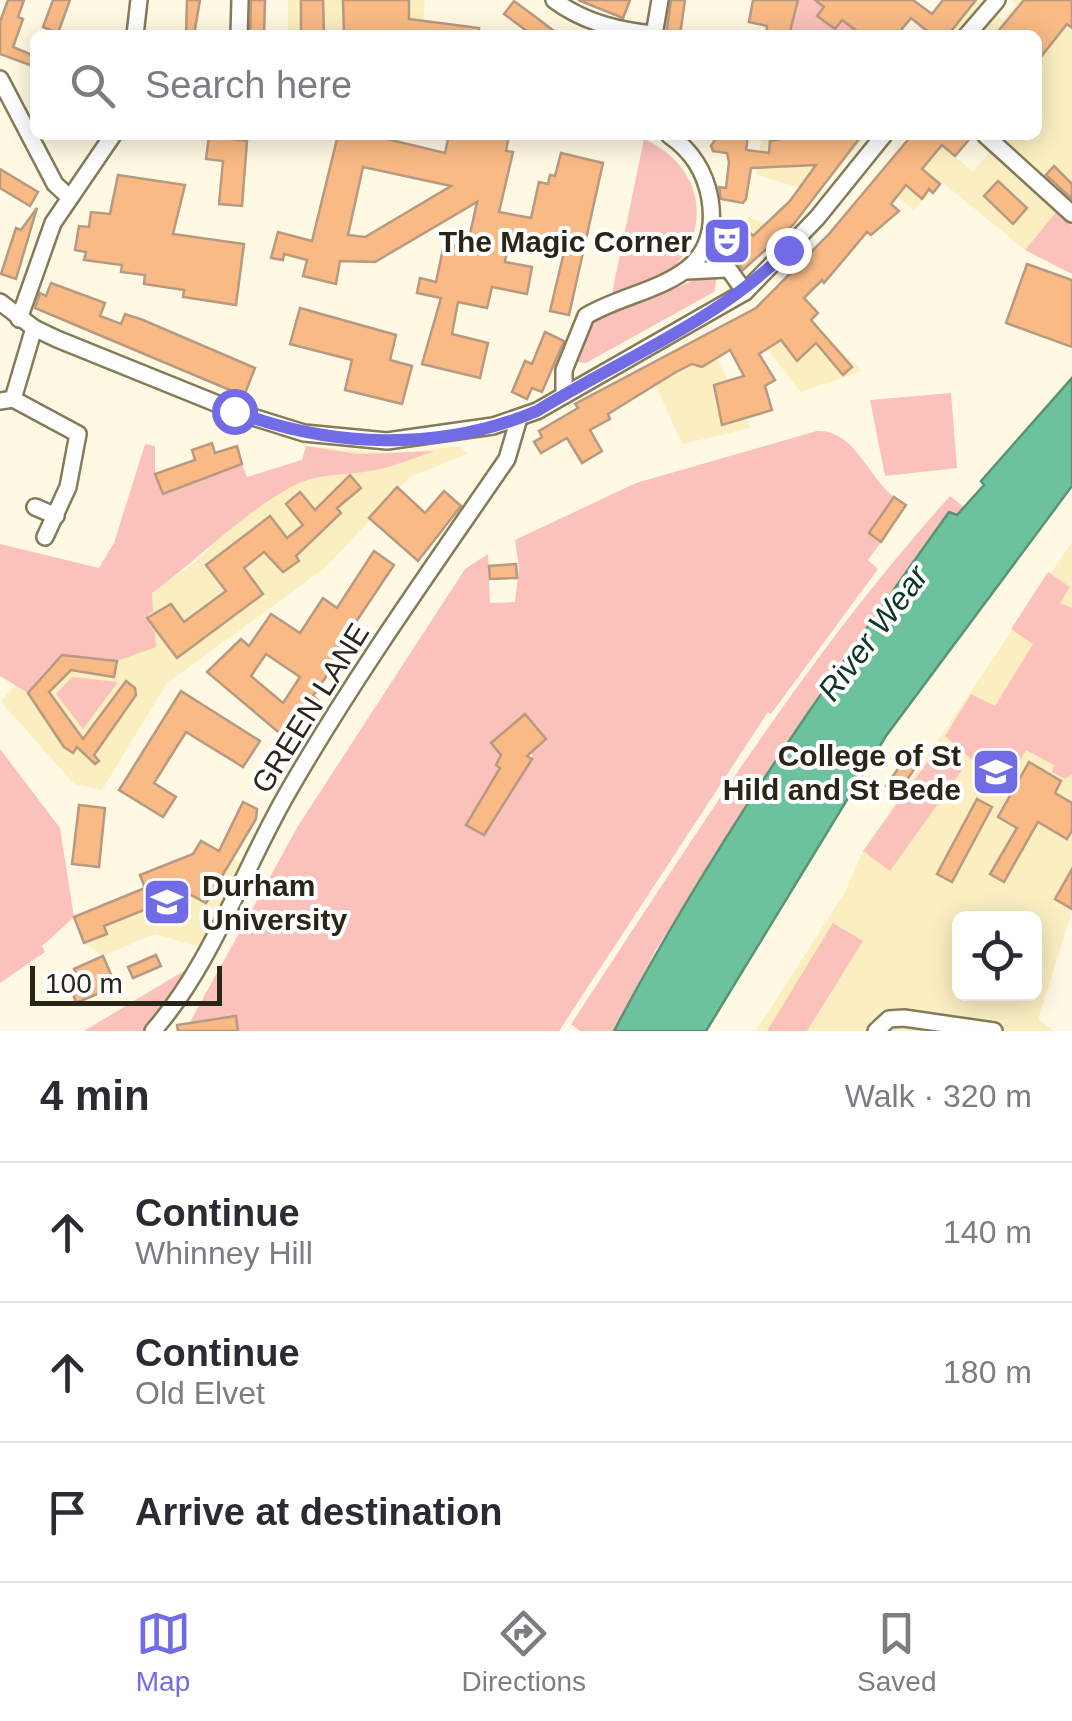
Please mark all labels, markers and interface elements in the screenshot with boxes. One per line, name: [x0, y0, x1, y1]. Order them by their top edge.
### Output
search box: [30, 30, 1042, 140]
icon: search: [65, 58, 120, 113]
text: Search here: [145, 64, 352, 106]
theatre icon: The Magic Corner: [701, 215, 753, 267]
place label: The Magic Corner: [439, 225, 692, 258]
route end: [766, 228, 812, 274]
route start: [212, 389, 258, 435]
water label: River Wear: [811, 557, 936, 707]
street label: GREEN LANE: [245, 617, 375, 799]
place label: College of St Hild and St Bede: [723, 739, 961, 806]
school or university icon: College of St Hild and St Bede: [970, 746, 1022, 798]
place label: Durham University: [202, 869, 347, 936]
school or university icon: Durham University: [141, 876, 193, 928]
map controls: [952, 911, 1042, 1001]
button: locate: [952, 911, 1042, 1001]
scale bar: [30, 961, 222, 1006]
text: 100 m: [45, 968, 123, 999]
text: 4 min: [40, 1072, 150, 1119]
text: Walk · 320 m: [845, 1078, 1032, 1114]
text: Continue: [135, 1192, 300, 1234]
icon: ahead: [40, 1205, 95, 1260]
text: 140 m: [943, 1214, 1032, 1250]
text: Whinney Hill: [135, 1235, 313, 1271]
text: Continue: [135, 1332, 300, 1374]
icon: ahead: [40, 1345, 95, 1400]
text: 180 m: [943, 1354, 1032, 1390]
text: Old Elvet: [135, 1375, 265, 1411]
icon: arrive: [40, 1485, 95, 1540]
text: Arrive at destination: [135, 1491, 502, 1533]
tab: Map: [136, 1606, 191, 1698]
tab: Directions: [462, 1606, 586, 1698]
tab: Saved: [857, 1606, 936, 1698]

